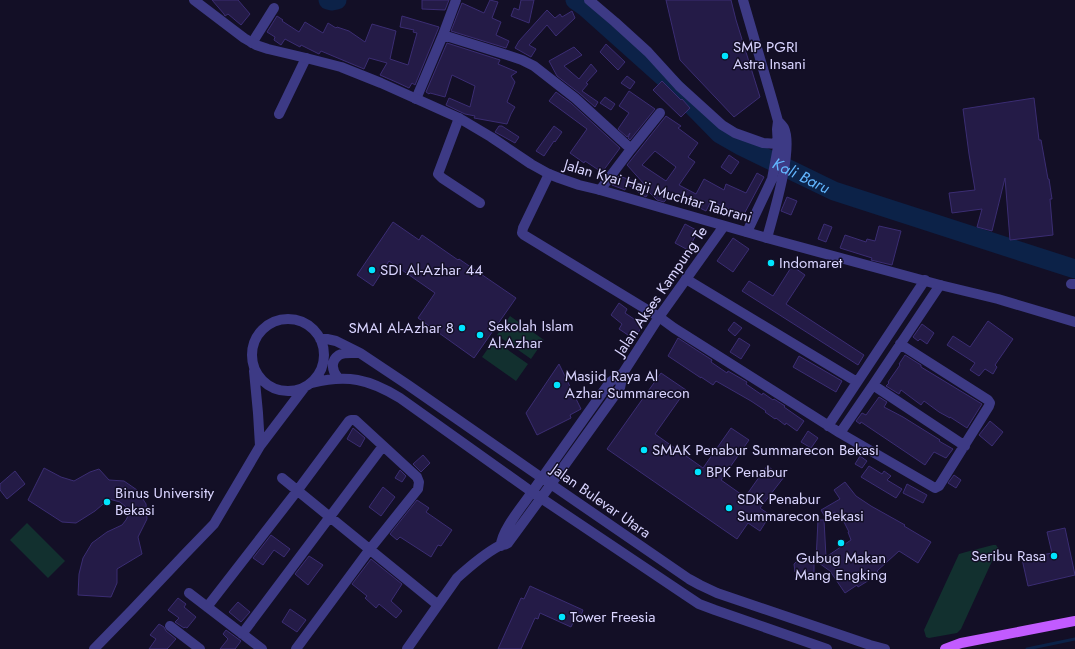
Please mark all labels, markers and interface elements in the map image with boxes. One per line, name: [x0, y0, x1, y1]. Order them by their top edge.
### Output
place label: SMP PGRI Astra Insani: [733, 36, 806, 75]
marker: SMP PGRI Astra Insani: [720, 51, 730, 61]
water label: Kali Baru: [769, 152, 834, 199]
street label: Jalan Kyai Haji Muchtar Tabrani: [559, 153, 755, 228]
street label: Jalan Akses Kampung Te: [608, 221, 713, 362]
place label: Indomaret: [779, 252, 843, 274]
marker: Indomaret: [766, 258, 776, 268]
place label: SDI Al-Azhar 44: [380, 259, 483, 281]
marker: SDI Al-Azhar 44: [367, 265, 377, 275]
place label: Sekolah Islam Al-Azhar: [488, 315, 574, 354]
place label: SMAI Al-Azhar 8: [349, 317, 454, 339]
marker: SMAI Al-Azhar 8: [457, 323, 467, 333]
marker: Sekolah Islam Al-Azhar: [475, 330, 485, 340]
place label: Masjid Raya Al Azhar Summarecon: [565, 365, 690, 404]
marker: Masjid Raya Al Azhar Summarecon: [552, 380, 562, 390]
place label: SMAK Penabur Summarecon Bekasi: [652, 439, 879, 461]
marker: SMAK Penabur Summarecon Bekasi: [639, 445, 649, 455]
street label: Jalan Bulevar Utara: [545, 457, 655, 544]
place label: BPK Penabur: [706, 461, 789, 483]
marker: BPK Penabur: [693, 467, 703, 477]
place label: Binus University Bekasi: [115, 482, 215, 521]
place label: SDK Penabur Summarecon Bekasi: [737, 488, 864, 527]
marker: Binus University Bekasi: [102, 497, 112, 507]
marker: SDK Penabur Summarecon Bekasi: [724, 503, 734, 513]
marker: Gubug Makan Mang Engking: [836, 538, 846, 548]
place label: Seribu Rasa: [971, 545, 1046, 567]
place label: Gubug Makan Mang Engking: [795, 547, 887, 586]
marker: Seribu Rasa: [1049, 551, 1059, 561]
place label: Tower Freesia: [570, 606, 656, 628]
marker: Tower Freesia: [557, 612, 567, 622]

